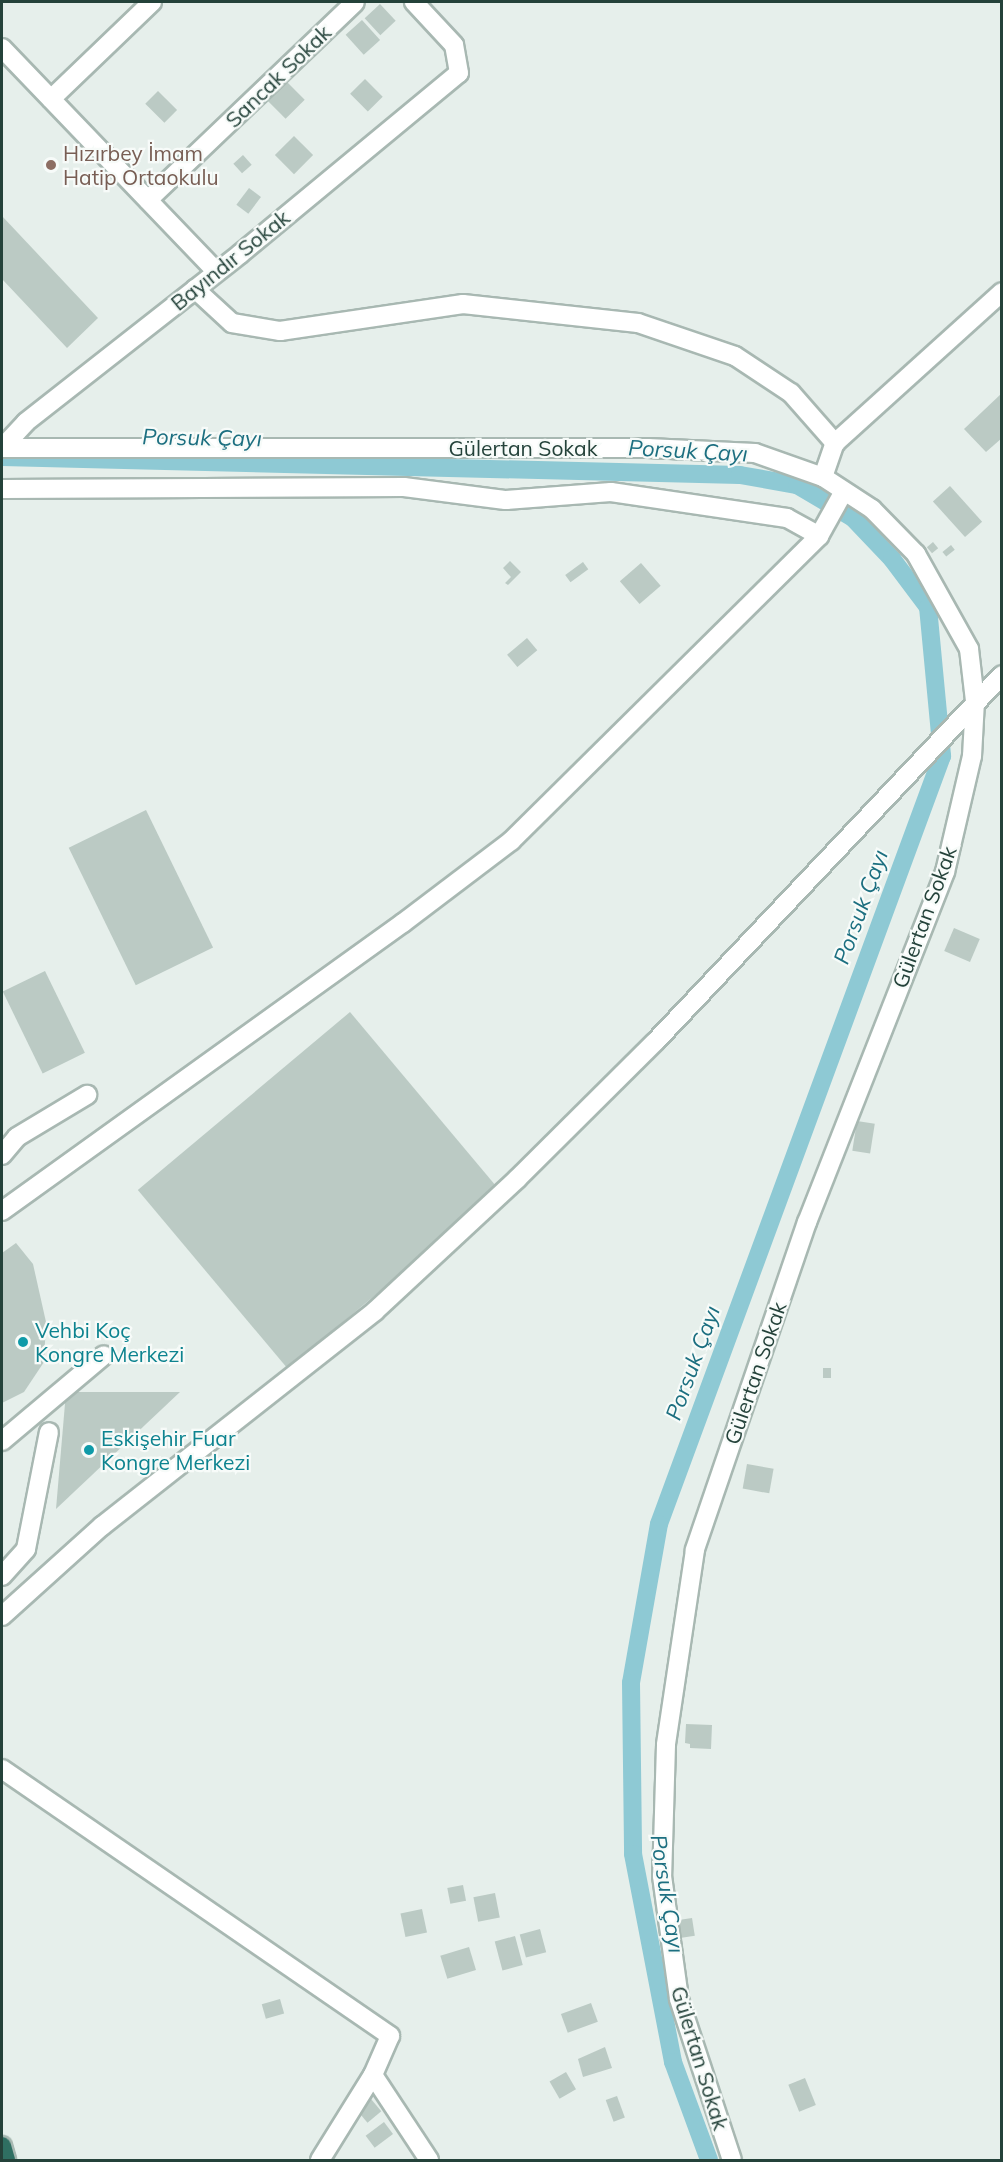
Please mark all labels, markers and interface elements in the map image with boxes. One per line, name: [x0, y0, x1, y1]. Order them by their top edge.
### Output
street label: Sancak Sokak: [220, 20, 336, 132]
place label: Hızırbey İmam Hatip Ortaokulu: [63, 140, 218, 190]
marker: Hızırbey İmam Hatip Ortaokulu: [44, 158, 58, 172]
street label: Bayındır Sokak: [166, 205, 294, 315]
water label: Porsuk Çayı: [142, 424, 262, 452]
street label: Gülertan Sokak: [448, 435, 598, 461]
water label: Porsuk Çayı: [628, 435, 748, 467]
street label: Gülertan Sokak: [887, 843, 961, 991]
water label: Porsuk Çayı: [828, 846, 894, 968]
street label: Gülertan Sokak: [719, 1298, 791, 1448]
water label: Porsuk Çayı: [660, 1302, 726, 1424]
place label: Vehbi Koç Kongre Merkezi: [35, 1317, 184, 1367]
marker: Vehbi Koç Kongre Merkezi: [16, 1335, 30, 1349]
place label: Eskişehir Fuar Kongre Merkezi: [101, 1425, 250, 1475]
marker: Eskişehir Fuar Kongre Merkezi: [82, 1443, 96, 1457]
water label: Porsuk Çayı: [645, 1833, 689, 1955]
street label: Gülertan Sokak: [666, 1983, 734, 2133]

